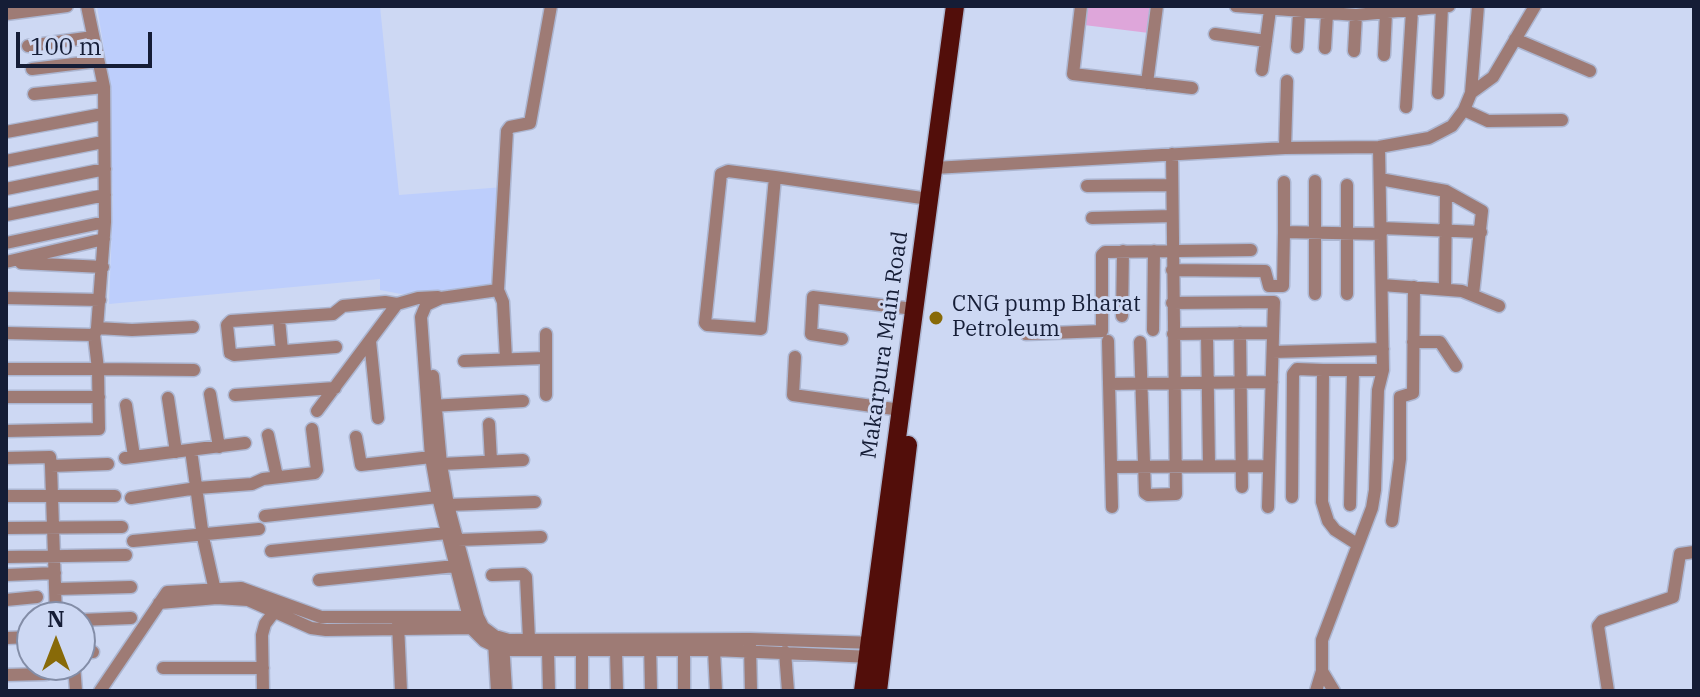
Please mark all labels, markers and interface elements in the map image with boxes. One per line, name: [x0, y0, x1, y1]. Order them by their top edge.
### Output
scale bar: [20, 16, 156, 66]
text: 100 m: [30, 30, 102, 62]
street label: Makarpura Main Road: [856, 230, 914, 460]
place label: CNG pump Bharat Petroleum: [952, 292, 1141, 344]
marker: CNG pump Bharat Petroleum: [927, 309, 945, 327]
north arrow: [16, 601, 96, 681]
text: N: [47, 604, 65, 633]

